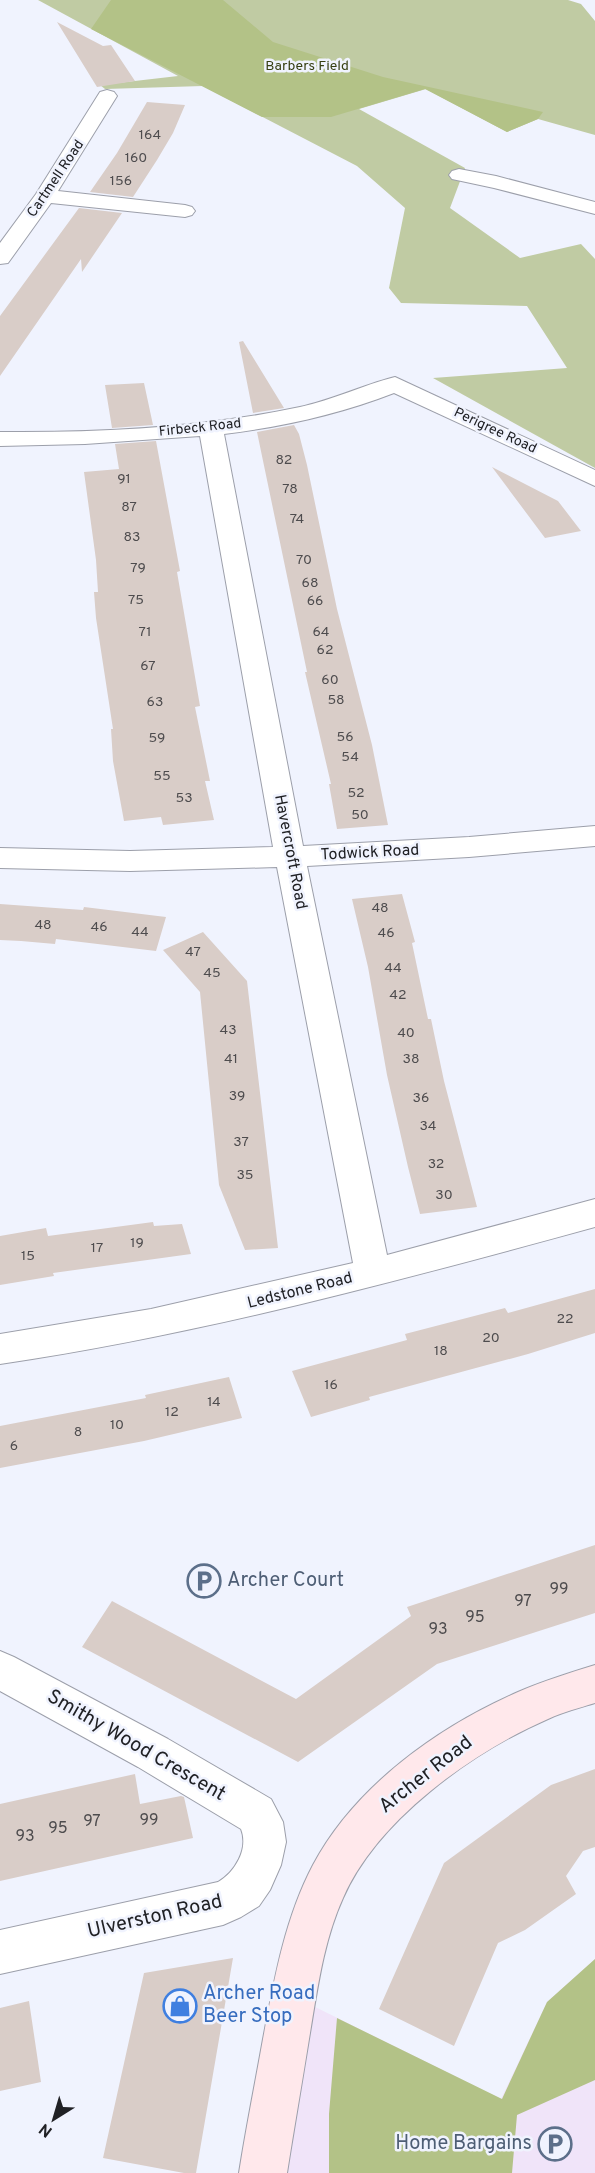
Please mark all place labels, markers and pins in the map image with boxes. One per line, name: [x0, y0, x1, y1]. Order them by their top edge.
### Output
parking icon: Archer Court: [186, 1563, 222, 1599]
place label: Archer Court: [227, 1568, 344, 1594]
place label: Archer Road Beer Stop: [203, 1981, 315, 2030]
shop icon: Archer Road Beer Stop: [162, 1988, 198, 2024]
parking icon: Home Bargains: [537, 2126, 573, 2162]
place label: Home Bargains: [395, 2131, 532, 2157]

